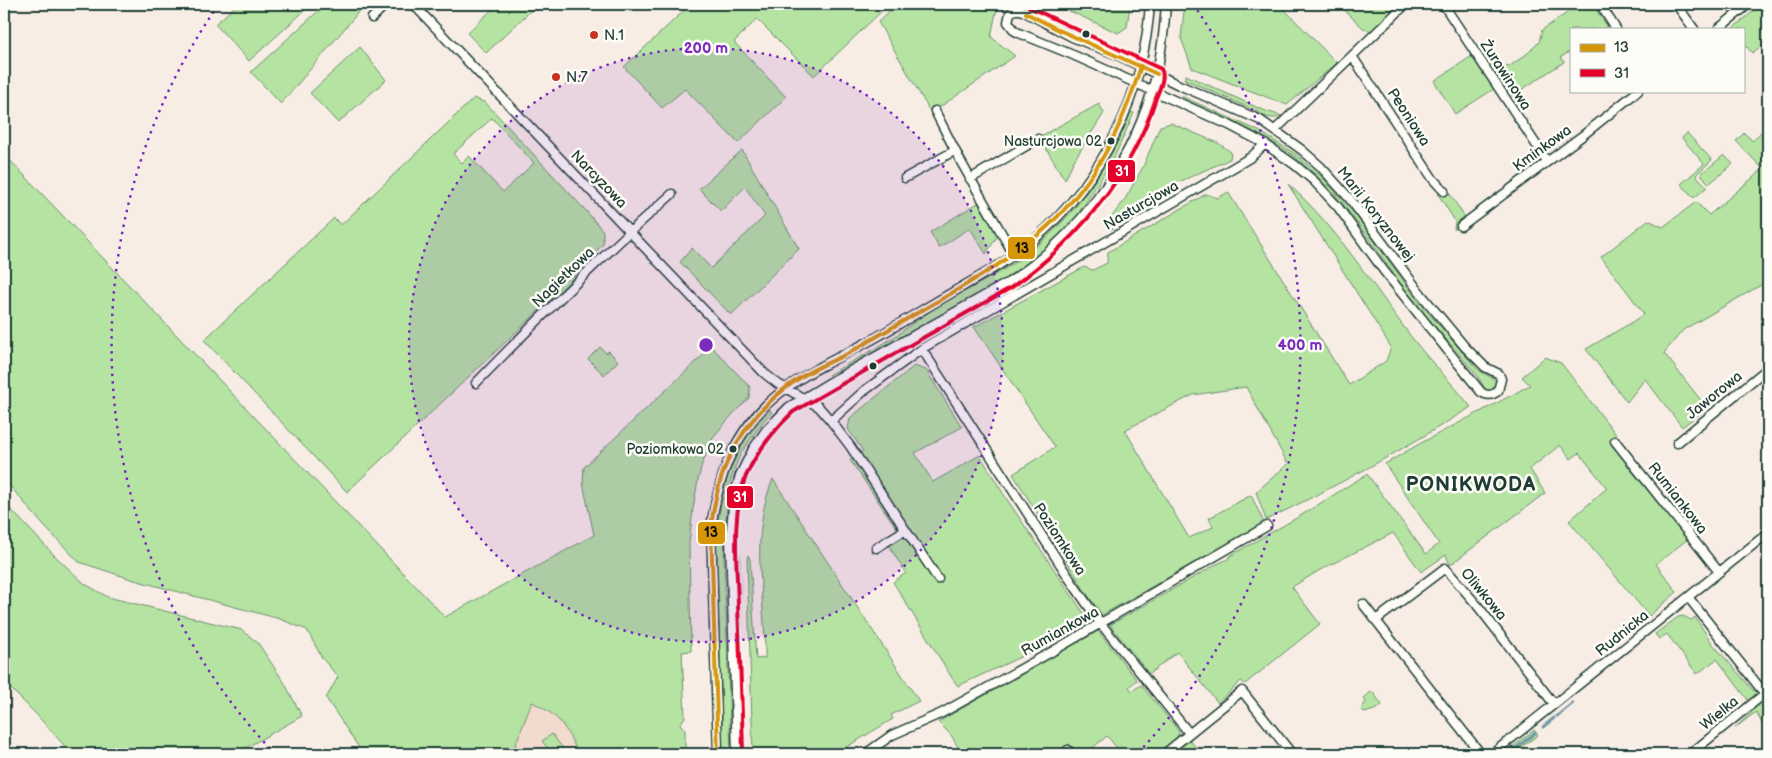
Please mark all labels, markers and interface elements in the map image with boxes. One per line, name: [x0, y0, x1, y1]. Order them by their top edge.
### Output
place label: N.1: [604, 26, 624, 45]
legend: [1570, 28, 1744, 92]
marker: N.1: [588, 29, 600, 41]
unlabelled marker: [1081, 29, 1091, 39]
street label: Żurawinowa: [1475, 36, 1535, 114]
text: 13: [1614, 38, 1629, 57]
text: 200 m: [684, 39, 728, 58]
text: 31: [1614, 64, 1629, 83]
place label: N.7: [566, 68, 588, 87]
marker: N.7: [550, 71, 562, 83]
street label: Peoniowa: [1383, 85, 1434, 150]
street label: Kminkowa: [1509, 121, 1575, 176]
place label: Nasturcjowa 02: [1004, 133, 1103, 150]
marker: Nasturcjowa 02: [1106, 136, 1116, 146]
street label: Narcyzowa: [566, 146, 631, 212]
line badge: 31: [1107, 159, 1136, 183]
text: 31: [1115, 163, 1129, 180]
street label: Marii Koryznowej: [1333, 163, 1419, 266]
street label: Nasturcjowa: [1100, 176, 1182, 235]
line badge: 13: [1007, 236, 1036, 260]
text: 13: [1015, 240, 1029, 257]
street label: Nagietkowa: [528, 243, 599, 312]
centre of rings: [697, 336, 715, 354]
text: 400 m: [1278, 336, 1322, 355]
unlabelled marker: [868, 361, 878, 371]
street label: Jaworowa: [1682, 367, 1746, 424]
place label: Poziomkowa 02: [626, 441, 725, 458]
marker: Poziomkowa 02: [728, 444, 738, 454]
street label: Rumiankowa: [1644, 459, 1712, 538]
district label: PONIKWODA: [1406, 473, 1536, 497]
line badge: 31: [726, 485, 754, 509]
text: 31: [733, 489, 747, 506]
street label: Poziomkowa: [1029, 499, 1090, 579]
line badge: 13: [697, 521, 726, 545]
text: 13: [704, 524, 718, 541]
street label: Oliwkowa: [1456, 564, 1511, 624]
street label: Rumiankowa: [1018, 602, 1102, 661]
street label: Rudnicka: [1592, 606, 1653, 661]
street label: Wielka: [1696, 692, 1743, 735]

